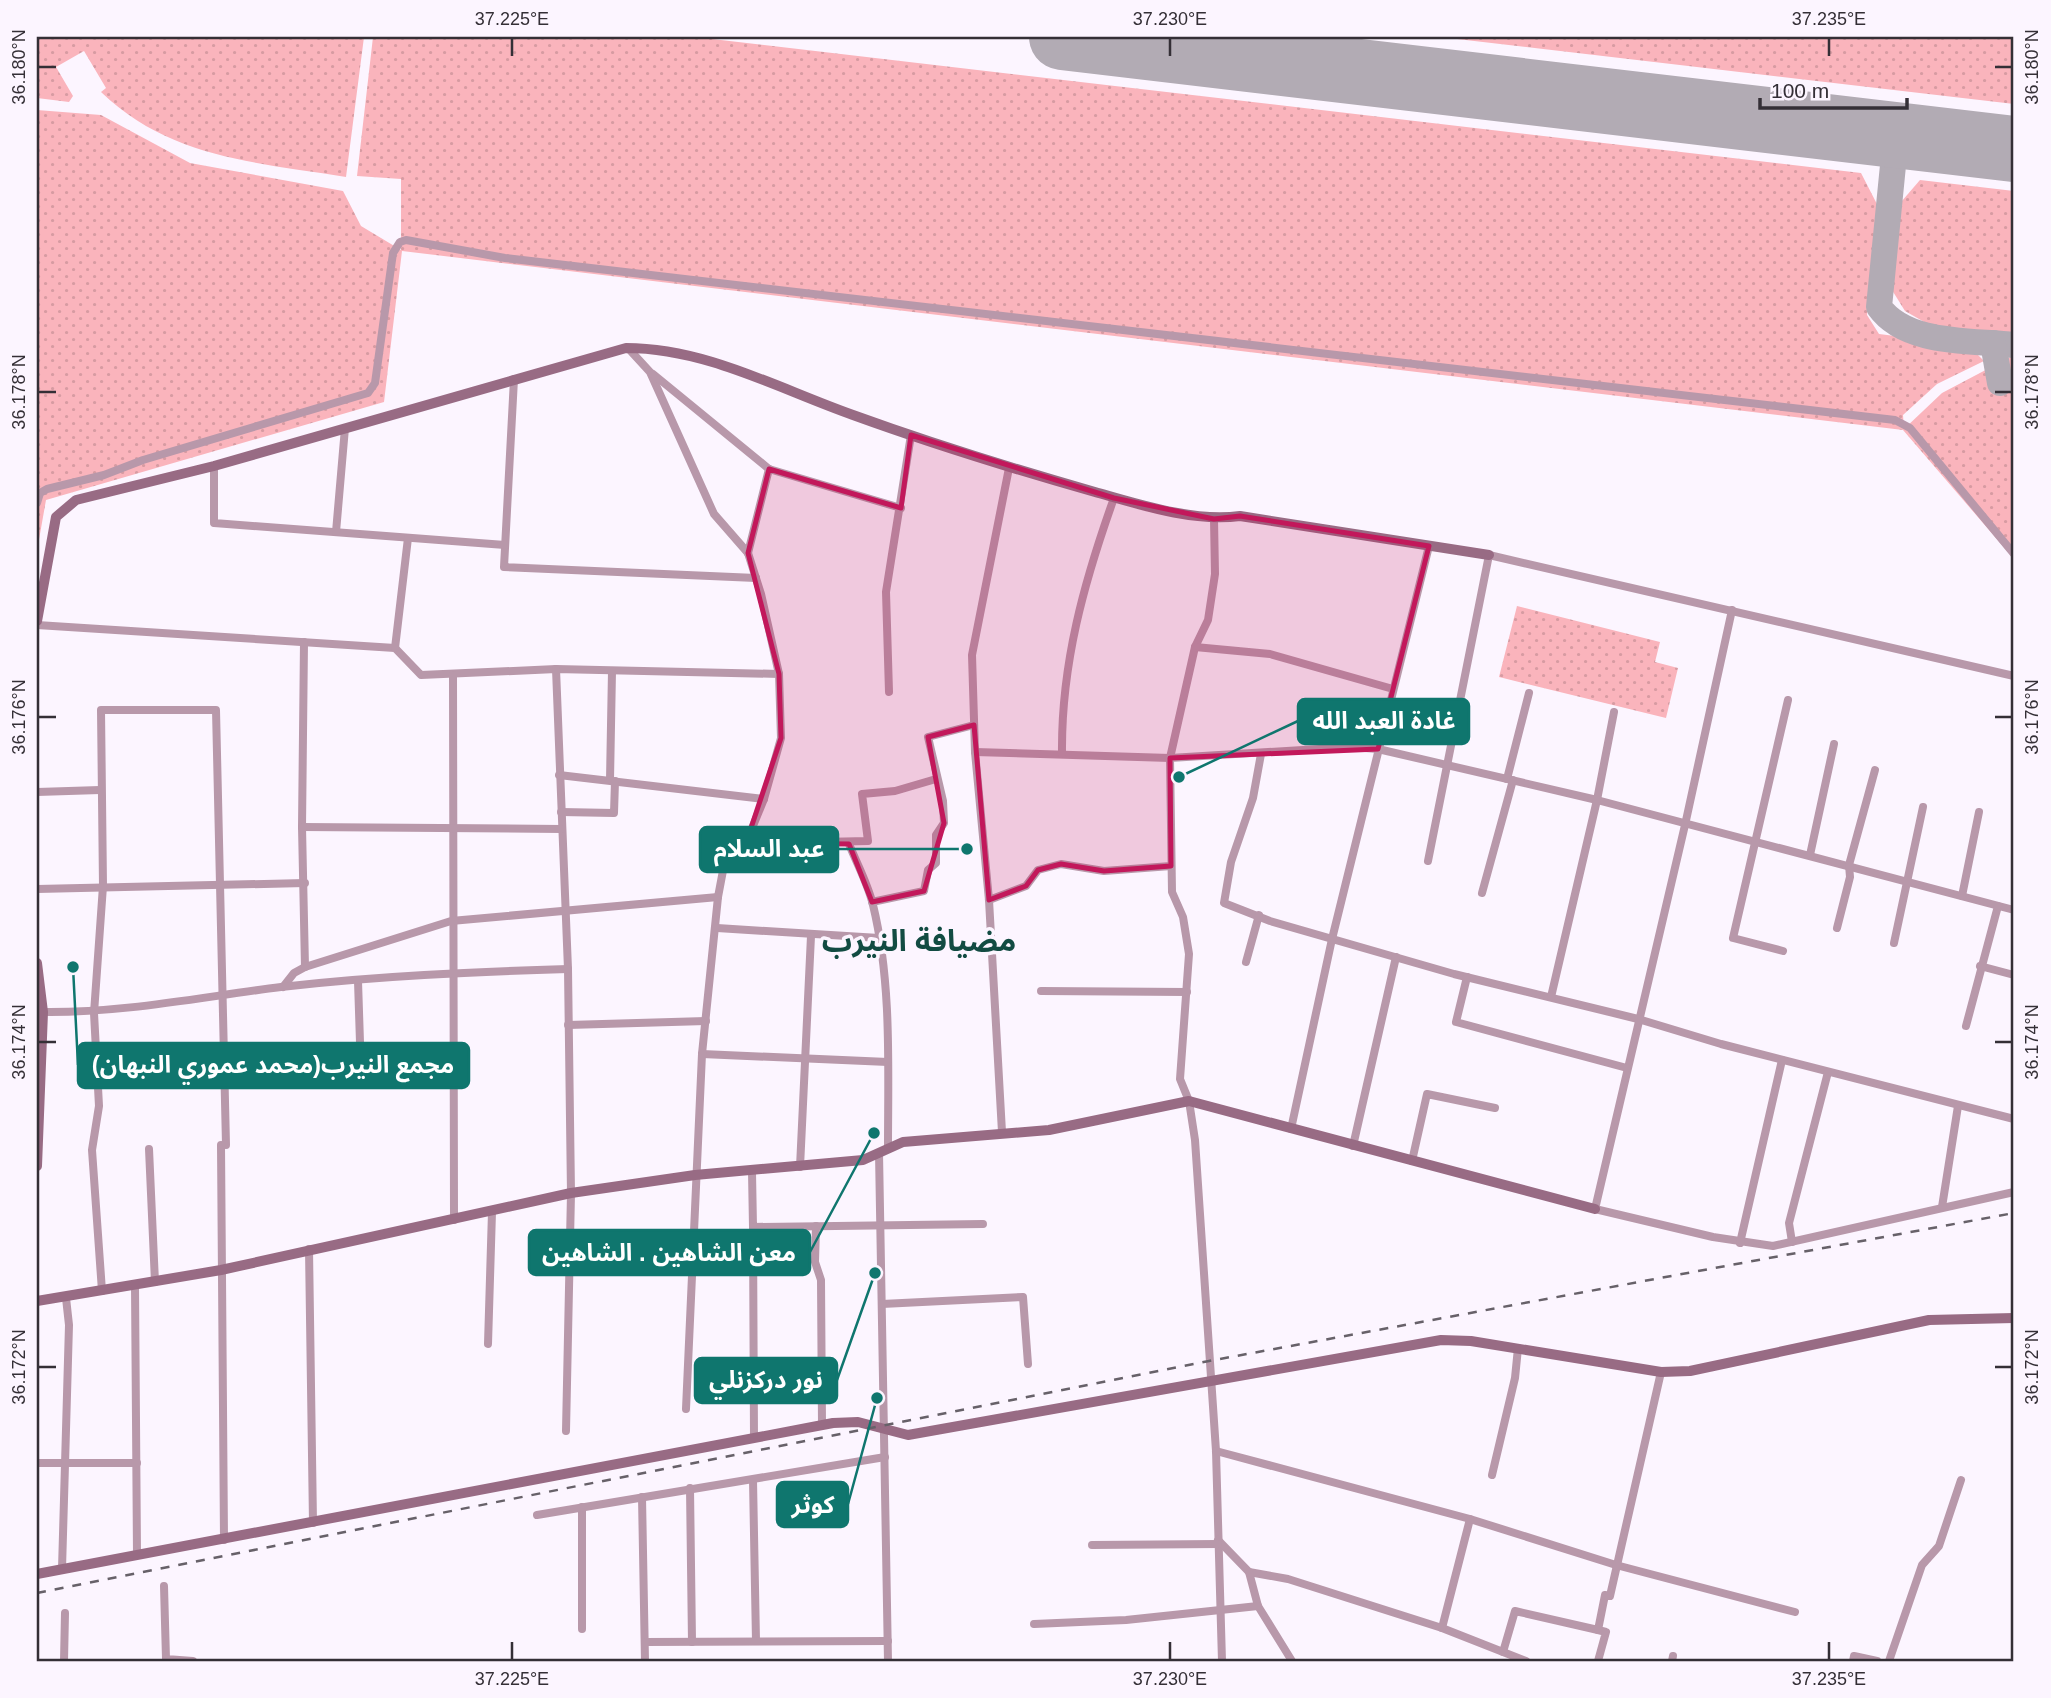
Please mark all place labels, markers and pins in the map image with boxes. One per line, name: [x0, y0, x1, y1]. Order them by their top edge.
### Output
callout: غادة العبد الله: [1298, 699, 1469, 744]
callout: عبد السلام: [700, 827, 838, 872]
callout: مجمع النيرب(محمد عموري النبهان): [78, 1043, 469, 1088]
callout: معن الشاهين . الشاهين: [529, 1230, 810, 1275]
callout: نور دركزنلي: [695, 1358, 837, 1403]
callout: كوثر: [777, 1482, 848, 1527]

